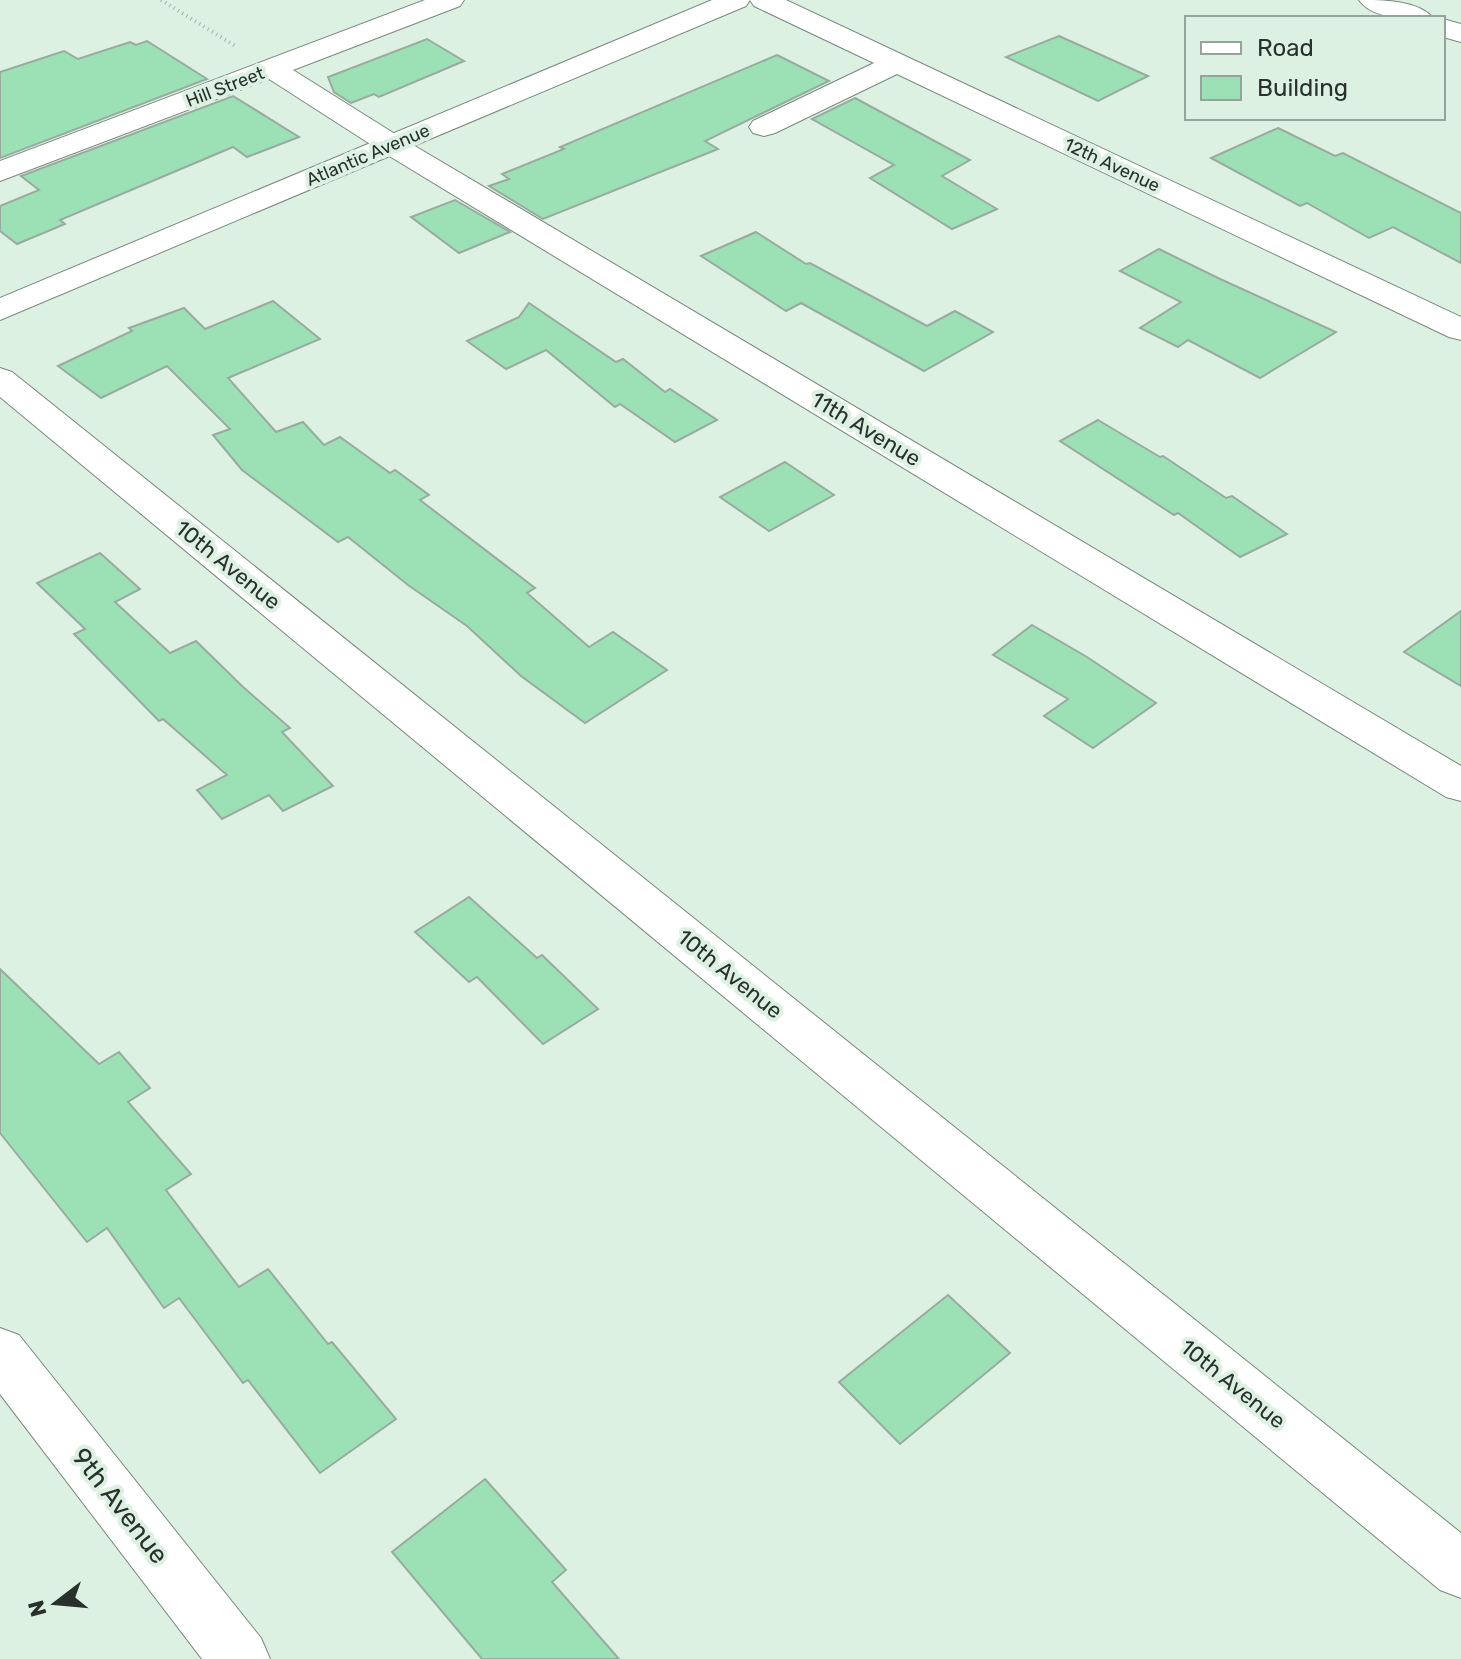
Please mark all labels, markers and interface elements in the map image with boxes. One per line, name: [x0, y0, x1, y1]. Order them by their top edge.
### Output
legend: [1185, 16, 1445, 120]
text: Road: [1257, 34, 1314, 62]
street label: Hill Street: [183, 62, 267, 112]
text: Building: [1257, 74, 1348, 102]
street label: Atlantic Avenue: [303, 119, 433, 191]
street label: 12th Avenue: [1061, 133, 1163, 197]
street label: 11th Avenue: [806, 386, 926, 472]
street label: 10th Avenue: [170, 514, 286, 616]
street label: 10th Avenue: [672, 923, 788, 1025]
street label: 10th Avenue: [1175, 1333, 1291, 1435]
street label: 9th Avenue: [65, 1442, 175, 1570]
north arrow: [16, 1563, 96, 1643]
text: N: [22, 1597, 52, 1620]

